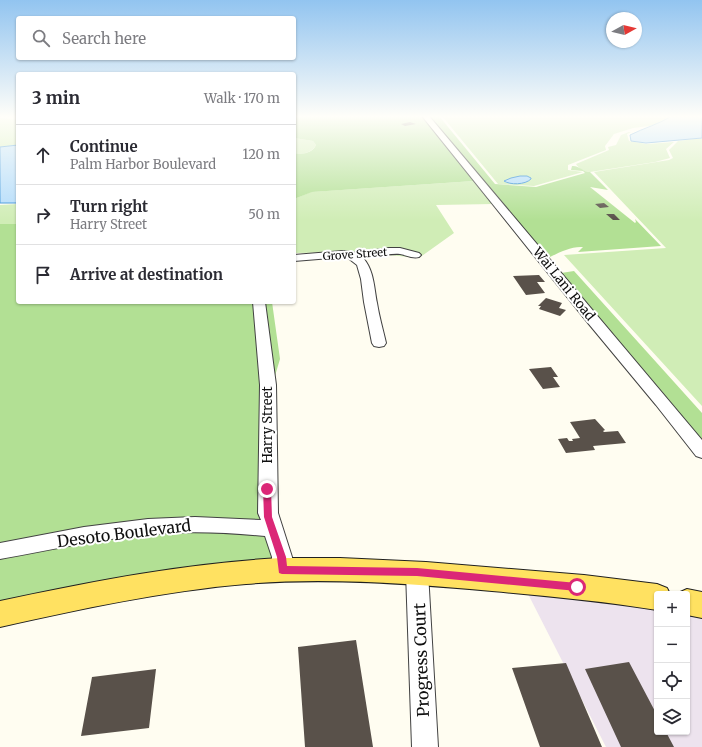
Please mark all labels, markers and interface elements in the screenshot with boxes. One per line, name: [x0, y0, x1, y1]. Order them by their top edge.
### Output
north arrow: [606, 12, 642, 48]
search box: [16, 16, 296, 60]
icon: search: [30, 27, 52, 49]
text: Search here: [62, 29, 146, 48]
text: 3 min: [32, 87, 80, 109]
text: Walk · 170 m: [204, 90, 280, 107]
text: Continue: [70, 137, 138, 156]
icon: ahead: [32, 144, 54, 166]
text: 120 m: [242, 146, 280, 163]
text: Palm Harbor Boulevard: [70, 156, 216, 173]
text: Turn right: [70, 197, 148, 216]
icon: right: [32, 204, 54, 226]
text: 50 m: [248, 206, 280, 223]
text: Harry Street: [70, 216, 147, 233]
street label: Wai Lani Road: [529, 243, 599, 324]
street label: Grove Street: [322, 245, 389, 263]
icon: arrive: [32, 264, 54, 286]
text: Arrive at destination: [70, 265, 223, 284]
street label: Harry Street: [259, 386, 276, 464]
route end: [258, 480, 276, 498]
street label: Desoto Boulevard: [56, 515, 193, 551]
route start: [568, 578, 586, 596]
map controls: [654, 591, 690, 735]
button: +: [654, 591, 690, 627]
street label: Progress Court: [409, 602, 433, 717]
button: −: [654, 627, 690, 663]
button: locate: [654, 663, 690, 699]
button: layers: [654, 699, 690, 735]

